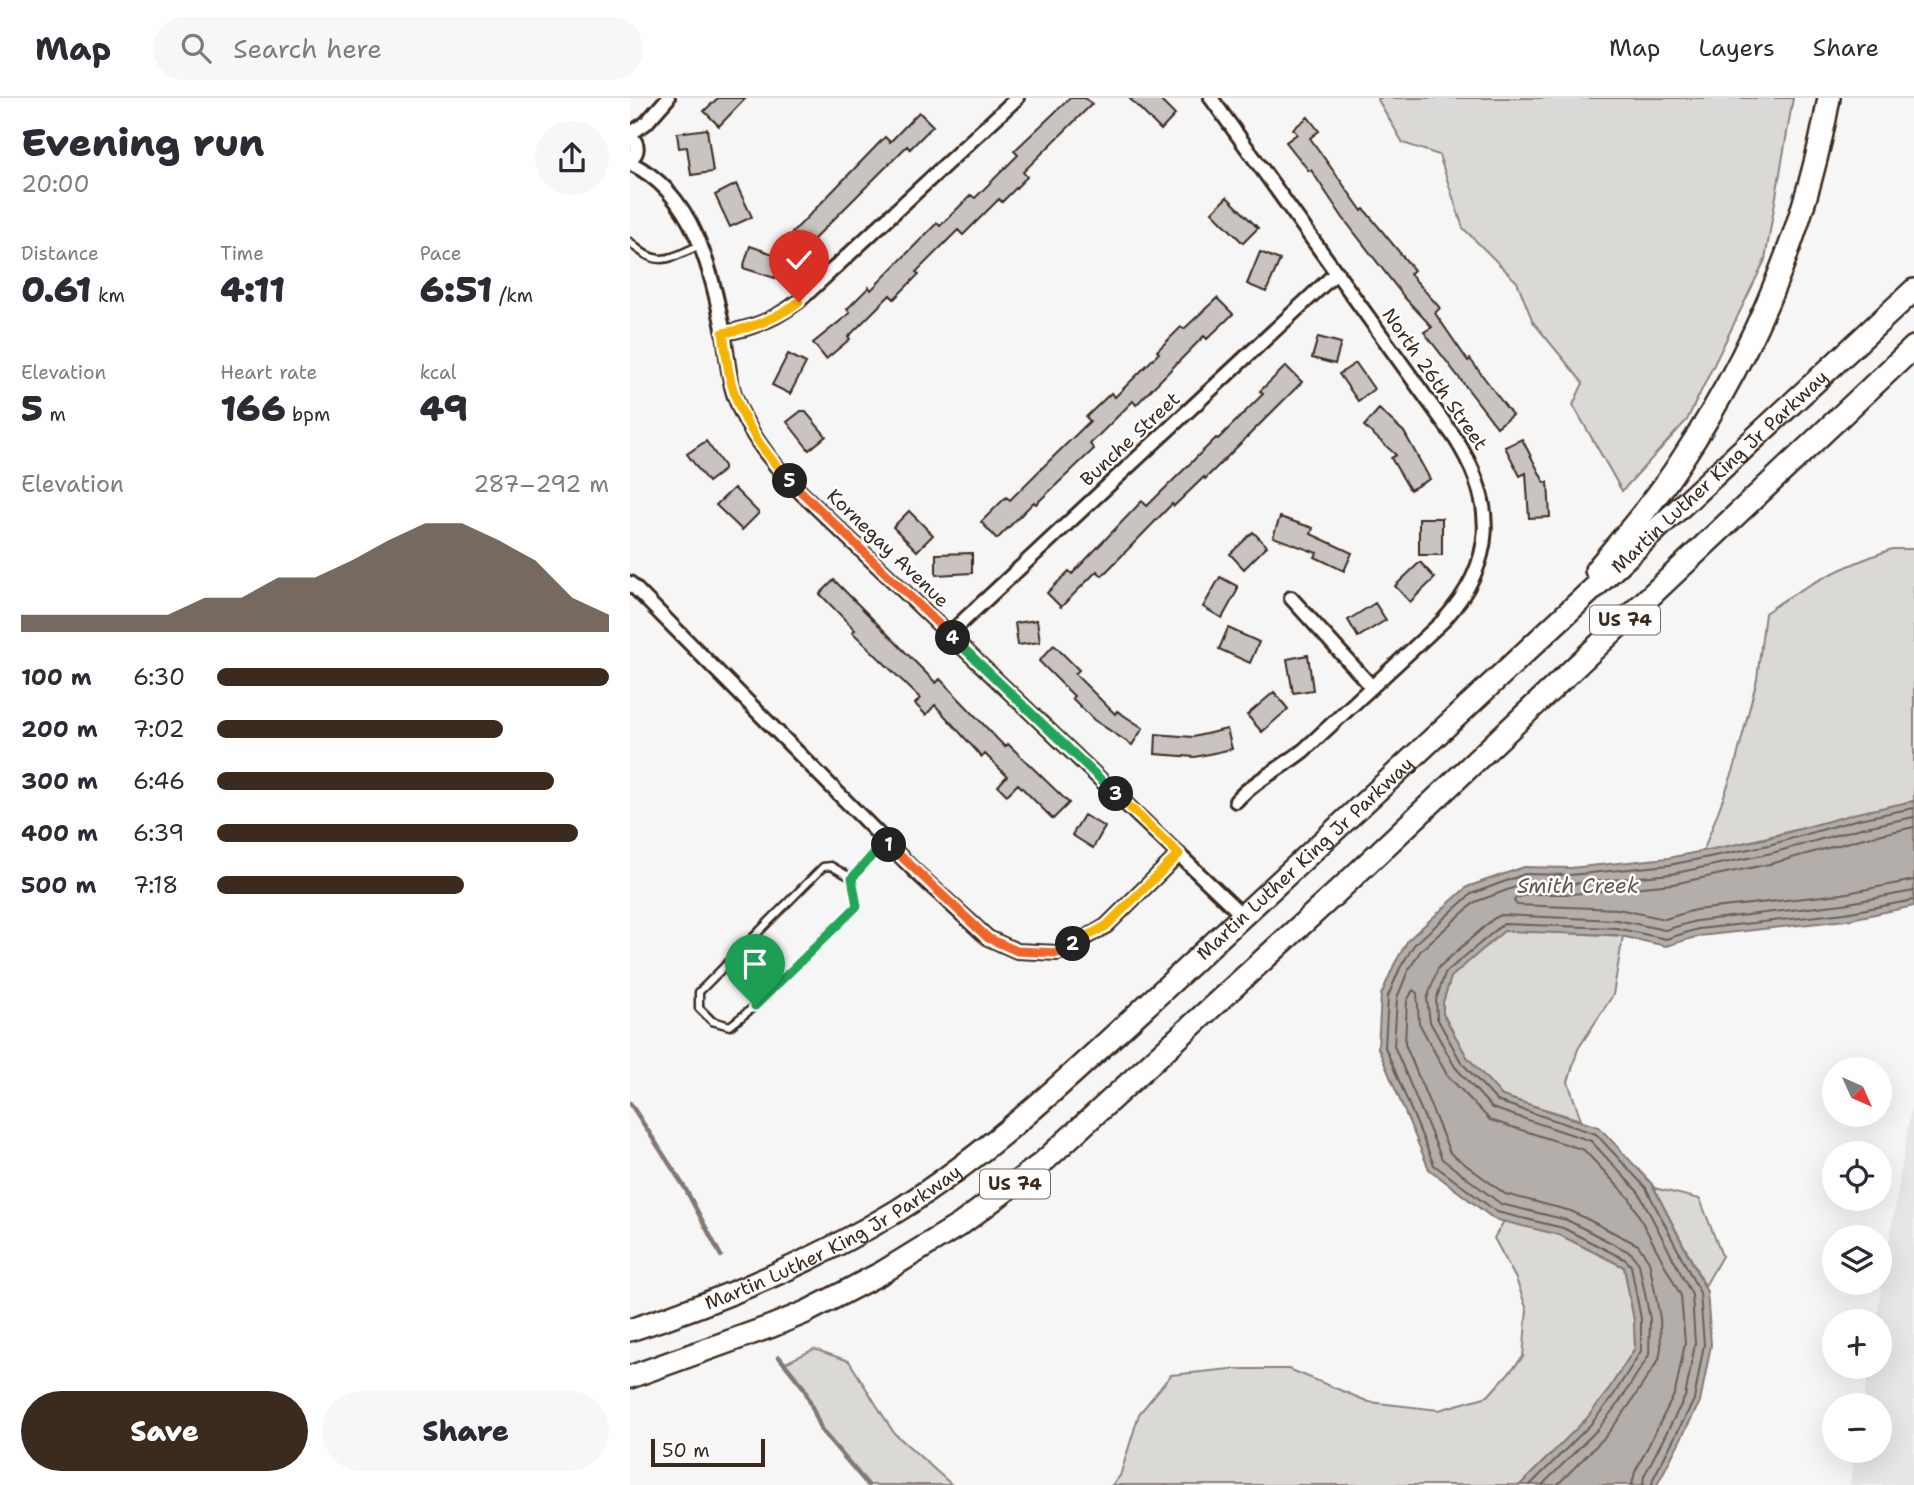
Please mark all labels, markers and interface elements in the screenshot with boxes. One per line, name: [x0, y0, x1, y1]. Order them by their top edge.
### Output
search box: [153, 17, 643, 80]
text: Map: [35, 26, 111, 71]
icon: search: [177, 29, 215, 67]
text: Search here: [233, 31, 382, 66]
text: Map: [1609, 32, 1660, 64]
text: Layers: [1698, 32, 1775, 64]
text: Share: [1813, 32, 1879, 64]
text: Evening run: [21, 117, 264, 168]
button: share: [535, 121, 609, 195]
text: 20:00: [21, 169, 90, 199]
pin: [769, 230, 829, 302]
text: Distance: [21, 241, 99, 266]
text: Time: [220, 241, 264, 266]
text: Pace: [420, 241, 461, 266]
icon: check: [780, 241, 818, 279]
text: 0.61: [21, 266, 92, 313]
text: 4:11: [220, 266, 285, 313]
text: 6:51: [420, 266, 493, 313]
text: km: [92, 283, 125, 308]
text: /km: [493, 283, 533, 308]
street label: North 26th Street: [1377, 303, 1493, 455]
text: Elevation: [21, 360, 106, 385]
text: Heart rate: [220, 360, 317, 385]
text: kcal: [420, 360, 457, 385]
street label: Martin Luther King Jr Parkway: [1605, 364, 1833, 578]
text: 5: [21, 385, 43, 432]
text: 166: [220, 385, 286, 432]
text: 49: [420, 385, 468, 432]
street label: Bunche Street: [1075, 386, 1185, 492]
text: m: [43, 402, 66, 427]
text: bpm: [286, 402, 330, 427]
pin: 5: [772, 464, 808, 498]
text: 5: [784, 468, 795, 493]
text: Elevation: [21, 469, 124, 499]
text: 287–292 m: [473, 469, 609, 499]
street label: Kornegay Avenue: [822, 483, 954, 613]
road number: US 74: [1590, 606, 1660, 634]
pin: 4: [936, 620, 970, 656]
text: 4: [946, 625, 959, 650]
text: 100 m: [21, 662, 92, 692]
text: 6:30: [133, 662, 185, 692]
text: 200 m: [21, 714, 98, 744]
text: 7:02: [133, 714, 185, 744]
street label: Martin Luther King Jr Parkway: [1191, 751, 1419, 965]
text: 300 m: [21, 766, 98, 796]
text: 6:46: [133, 766, 185, 796]
pin: 3: [1098, 776, 1134, 812]
text: 3: [1109, 781, 1122, 806]
text: 400 m: [21, 818, 98, 848]
text: 6:39: [133, 818, 184, 848]
pin: 1: [872, 828, 906, 862]
text: 1: [884, 832, 893, 857]
text: 500 m: [21, 870, 96, 900]
text: 7:18: [133, 870, 178, 900]
water label: Smith Creek: [1517, 872, 1639, 900]
pin: 2: [1056, 926, 1090, 962]
text: 2: [1066, 931, 1079, 956]
pin: [725, 934, 785, 1006]
icon: arrive: [736, 945, 774, 983]
north arrow: [1822, 1057, 1892, 1127]
map controls: [1822, 1057, 1892, 1463]
button: locate: [1822, 1141, 1892, 1211]
street label: Martin Luther King Jr Parkway: [701, 1158, 966, 1315]
road number: US 74: [980, 1170, 1050, 1198]
button: layers: [1822, 1225, 1892, 1295]
button: +: [1822, 1309, 1892, 1379]
button: Save: [21, 1391, 308, 1471]
button: Share: [322, 1391, 609, 1471]
button: −: [1822, 1393, 1892, 1463]
scale bar: [651, 1436, 765, 1468]
text: 50 m: [662, 1438, 710, 1463]

